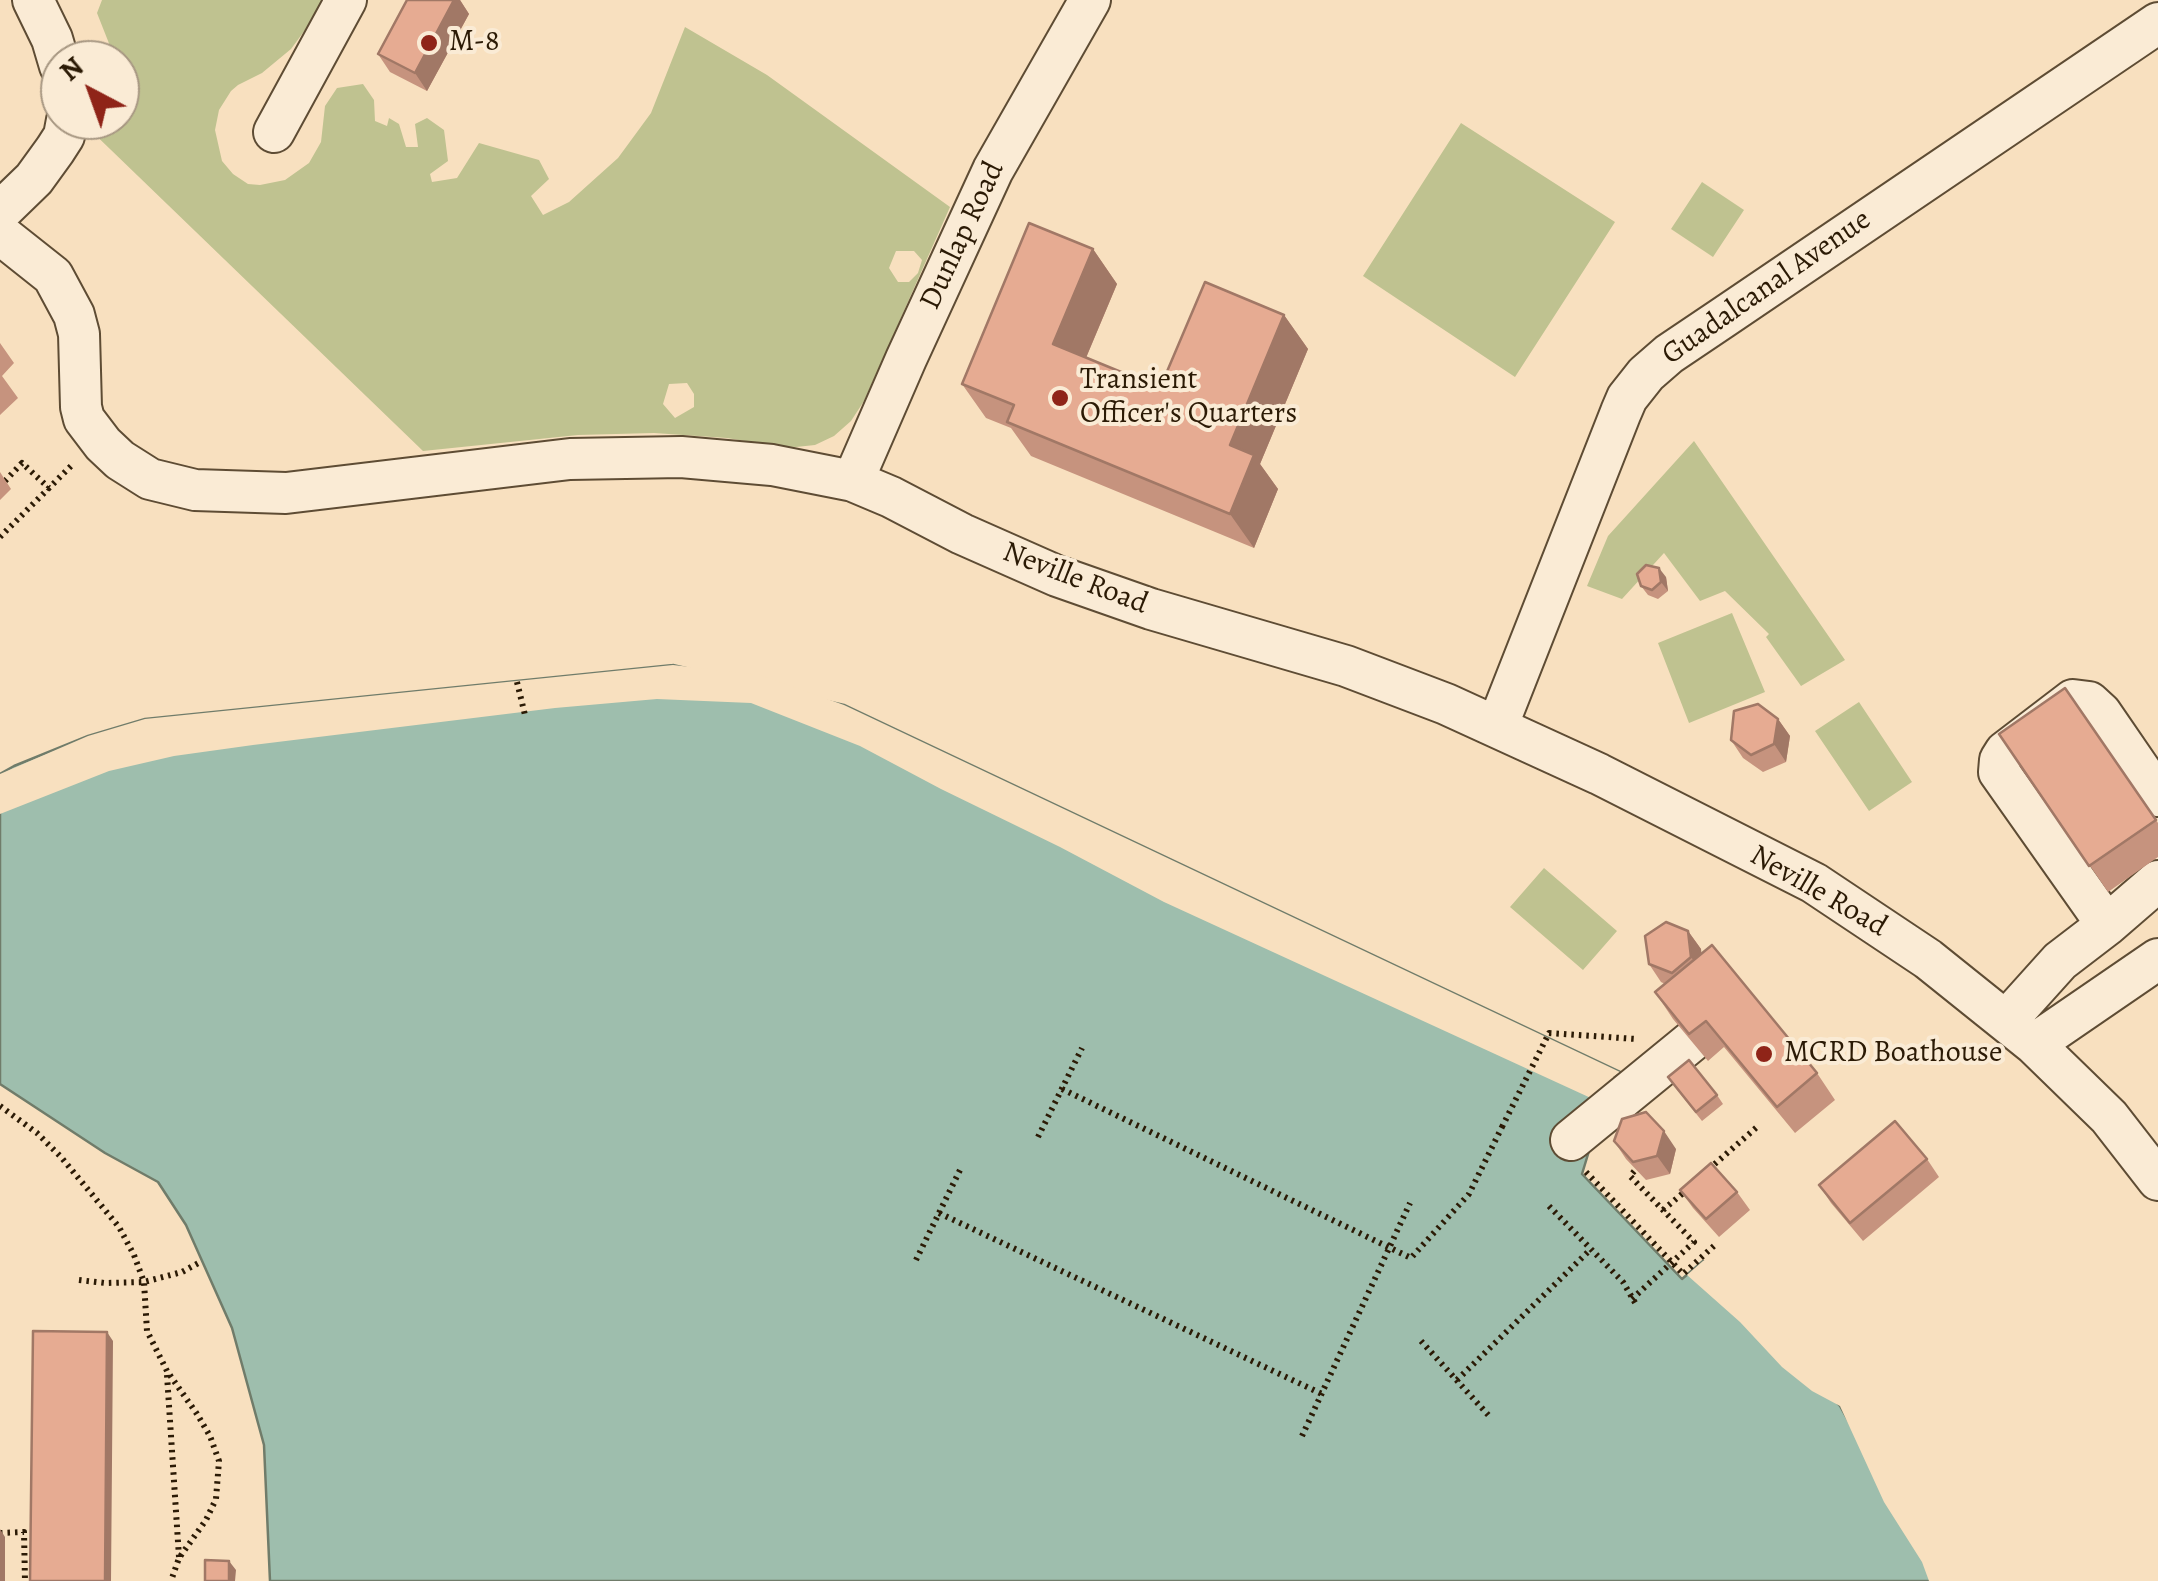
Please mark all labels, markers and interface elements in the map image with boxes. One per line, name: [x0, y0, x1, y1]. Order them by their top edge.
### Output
place label: M-8: [449, 25, 499, 61]
marker: M-8: [418, 32, 440, 54]
north arrow: [40, 40, 140, 140]
text: N: [51, 48, 92, 90]
street label: Dunlap Road: [913, 156, 1013, 316]
street label: Guadalcanal Avenue: [1656, 203, 1878, 373]
place label: Transient Officer's Quarters: [1080, 363, 1297, 434]
marker: Transient Officer's Quarters: [1049, 387, 1071, 409]
street label: Neville Road: [997, 535, 1153, 623]
street label: Neville Road: [1743, 838, 1893, 946]
place label: MCRD Boathouse: [1784, 1036, 2002, 1072]
marker: MCRD Boathouse: [1753, 1043, 1775, 1065]

